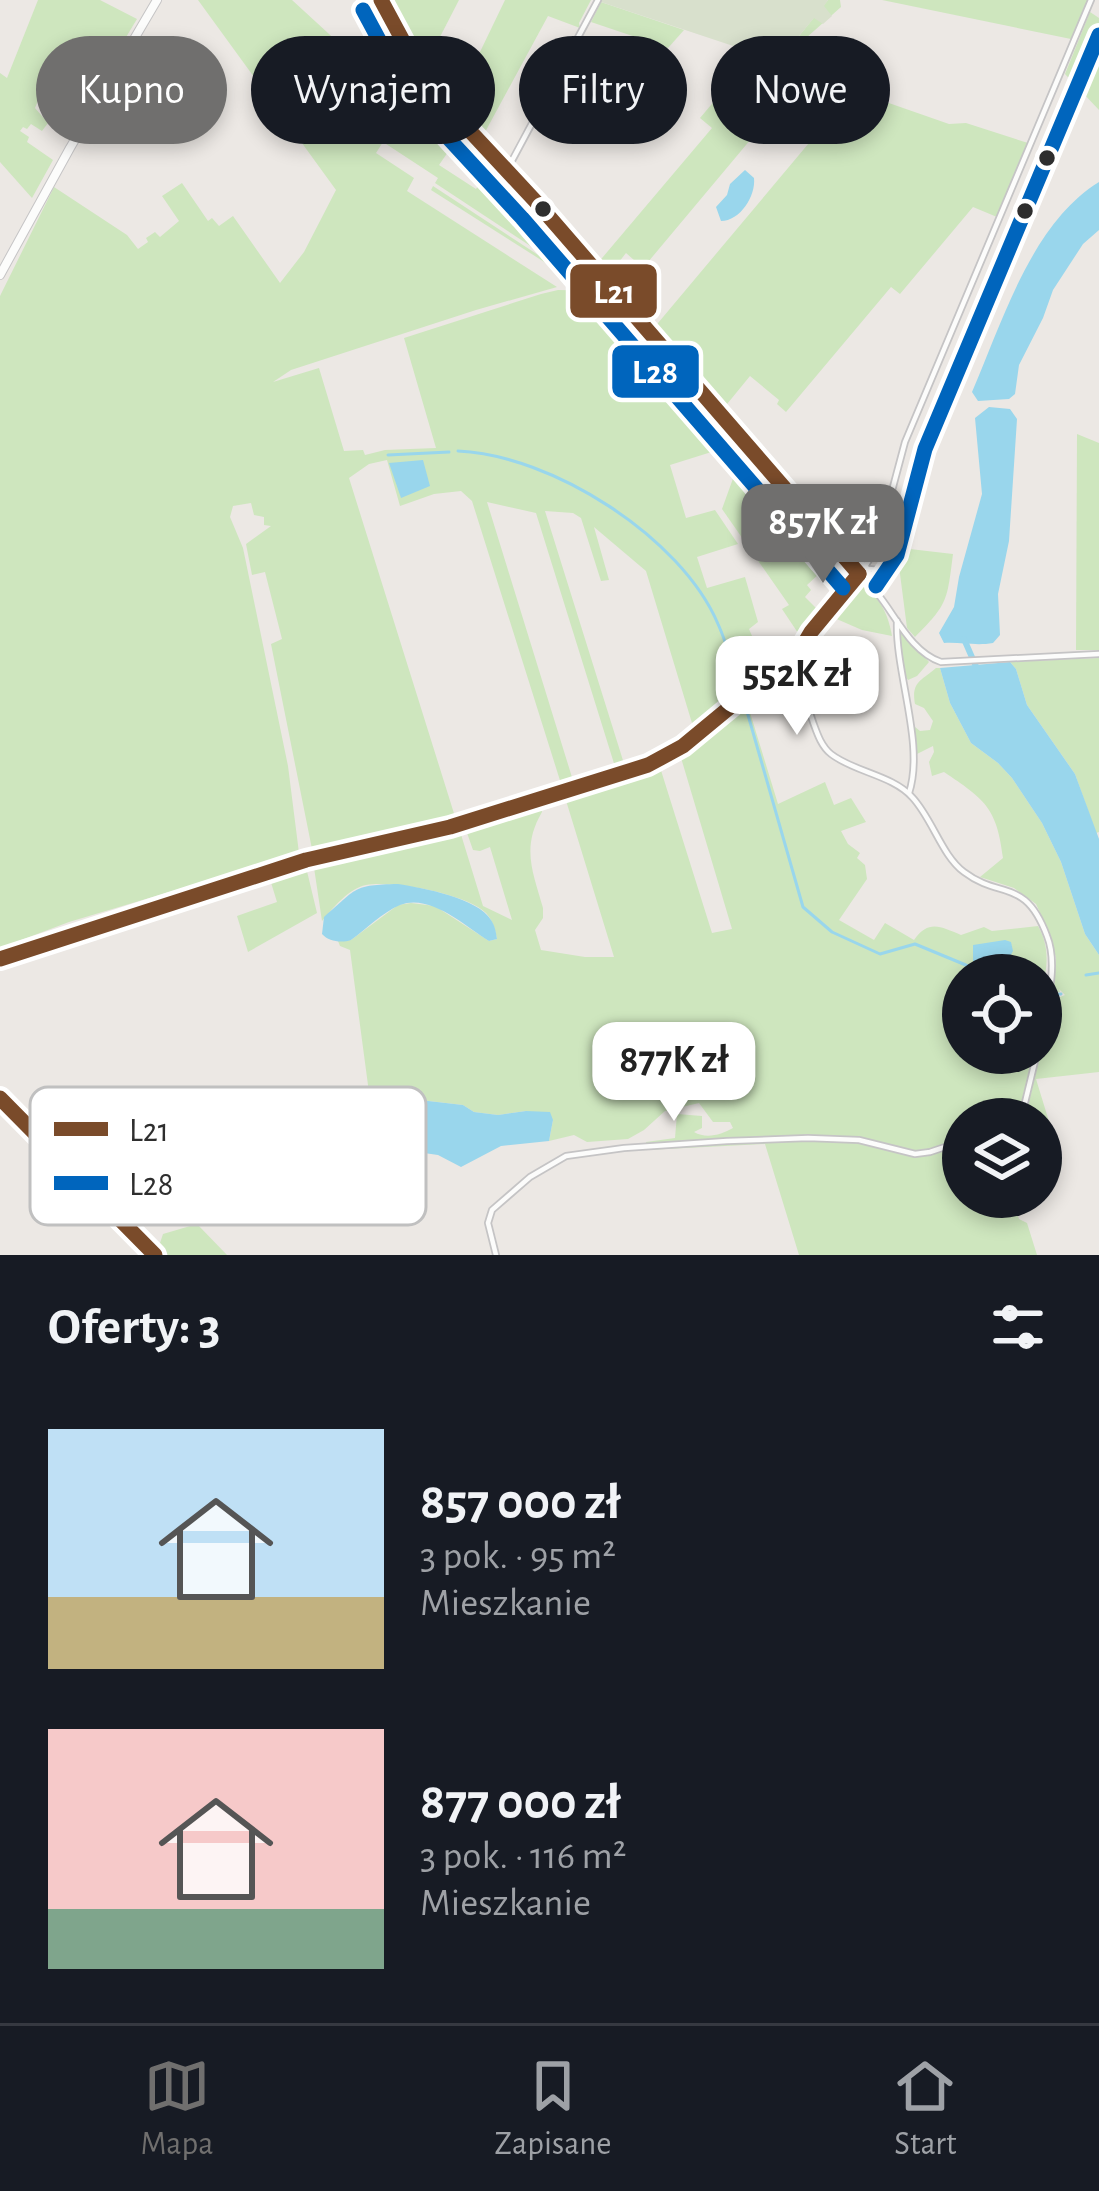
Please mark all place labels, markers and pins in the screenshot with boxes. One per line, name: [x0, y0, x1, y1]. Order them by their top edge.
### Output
unlabelled marker: [1036, 147, 1058, 169]
unlabelled marker: [532, 198, 554, 220]
unlabelled marker: [1014, 200, 1036, 222]
pin: 857K zł: [712, 484, 934, 586]
pin: 552K zł: [686, 636, 908, 738]
pin: 877K zł: [563, 1022, 785, 1124]

